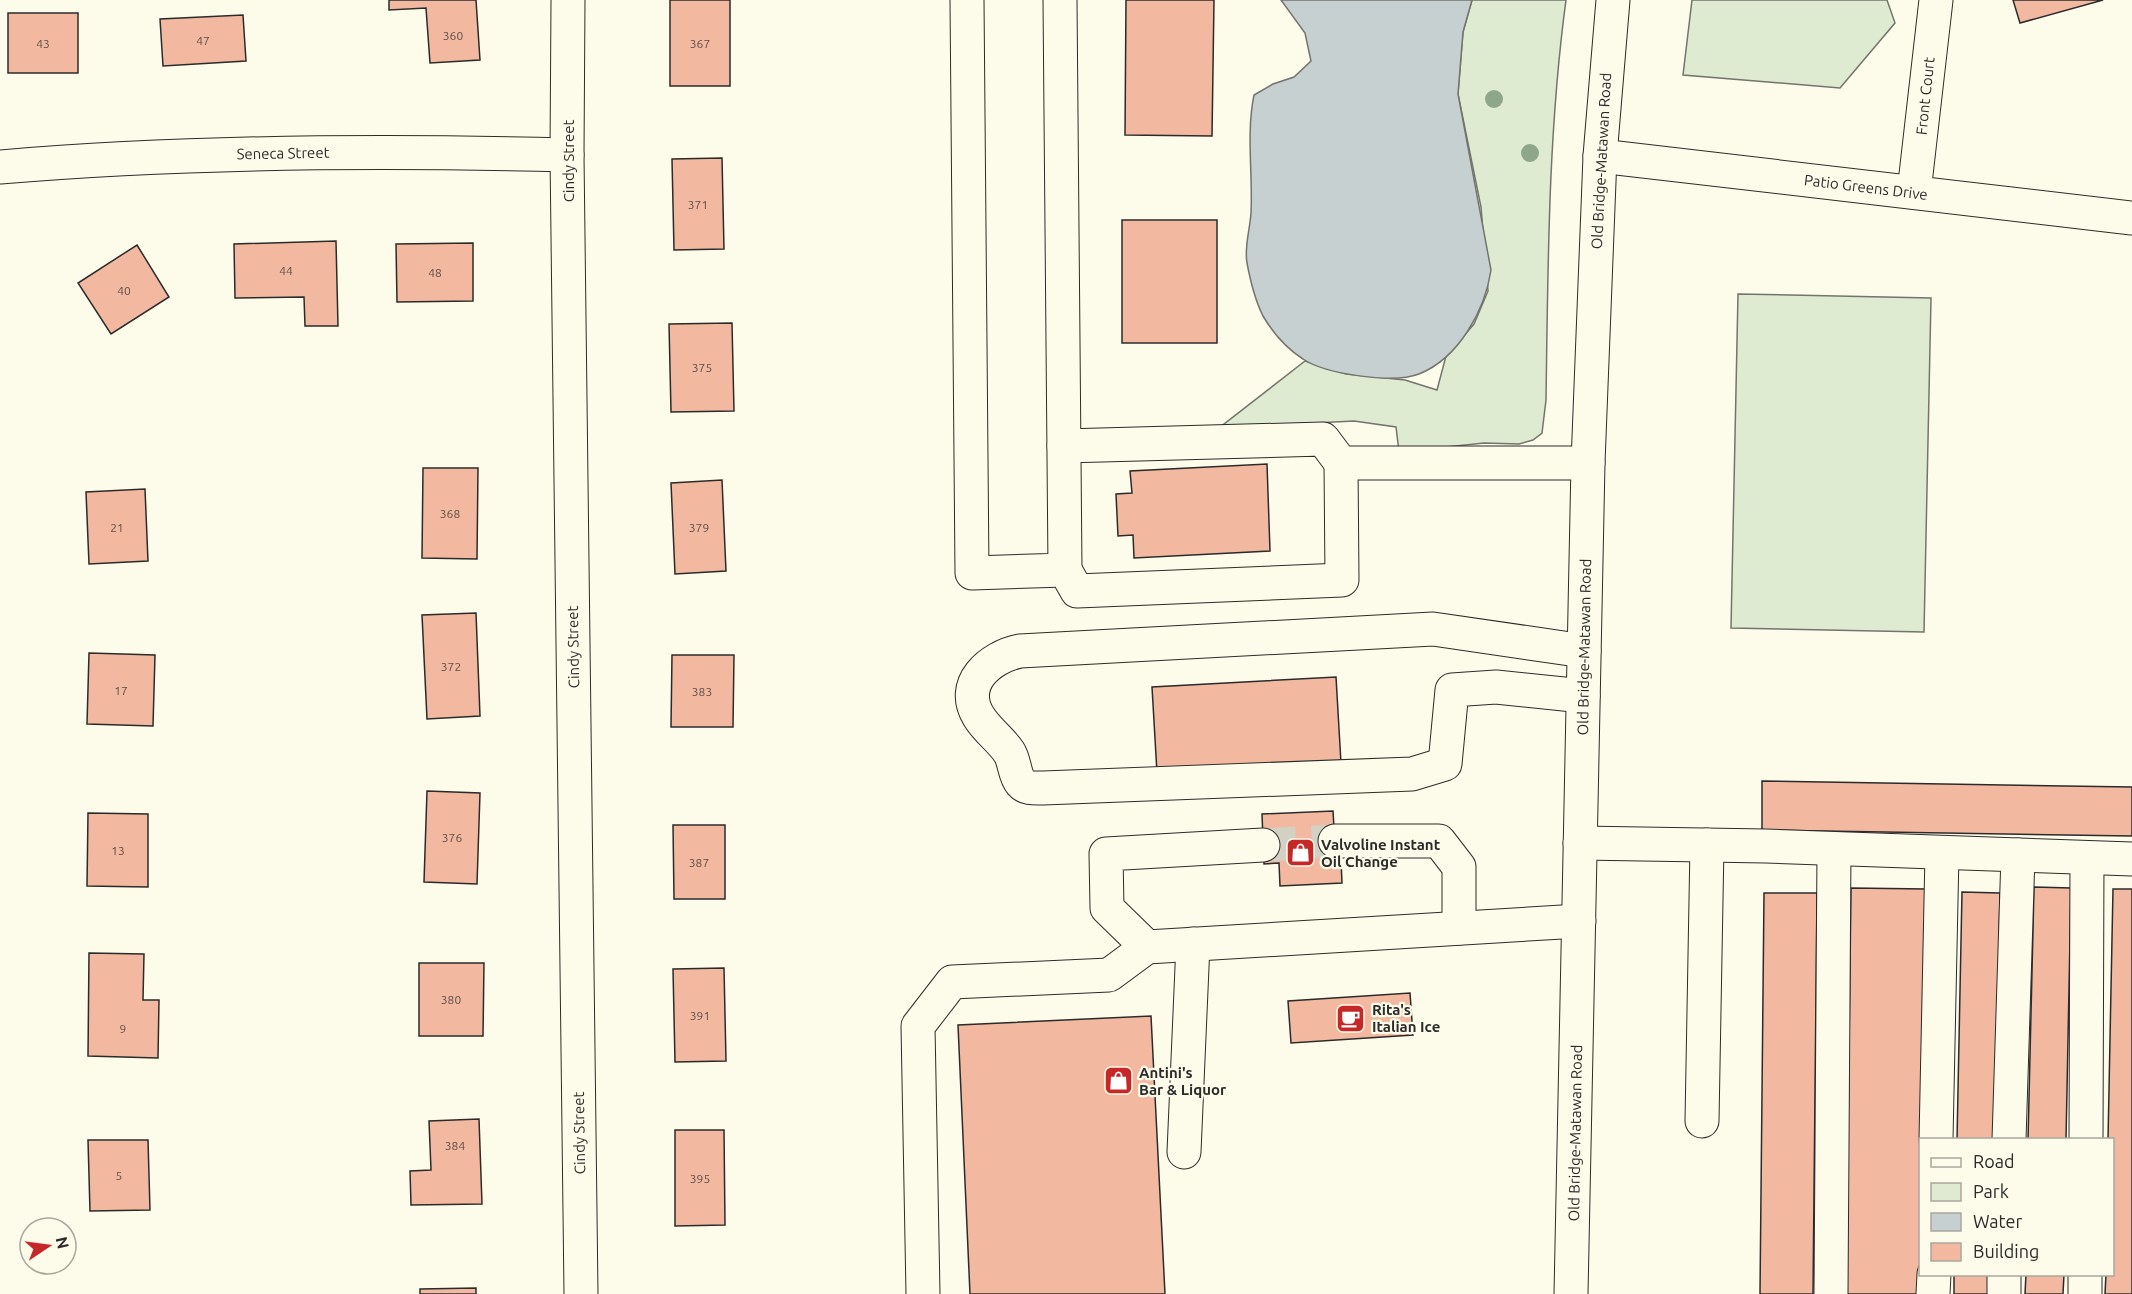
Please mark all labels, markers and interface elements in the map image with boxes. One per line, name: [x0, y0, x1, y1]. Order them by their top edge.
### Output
house number: 360: [443, 29, 463, 42]
house number: 47: [196, 34, 210, 47]
house number: 43: [36, 37, 50, 50]
house number: 367: [690, 37, 710, 50]
street label: Front Court: [1912, 56, 1938, 136]
street label: Old Bridge-Matawan Road: [1588, 72, 1614, 250]
street label: Cindy Street: [560, 120, 577, 202]
street label: Seneca Street: [236, 144, 330, 162]
street label: Patio Greens Drive: [1803, 171, 1929, 203]
house number: 371: [688, 198, 708, 211]
house number: 44: [279, 264, 293, 277]
house number: 48: [428, 266, 442, 279]
house number: 40: [117, 284, 131, 297]
house number: 375: [692, 361, 712, 374]
house number: 368: [440, 507, 460, 520]
house number: 21: [110, 521, 124, 534]
house number: 379: [689, 521, 709, 534]
street label: Old Bridge-Matawan Road: [1574, 558, 1594, 736]
street label: Cindy Street: [564, 605, 582, 689]
house number: 372: [441, 660, 461, 673]
house number: 17: [114, 684, 128, 697]
house number: 383: [692, 685, 712, 698]
house number: 376: [442, 831, 462, 844]
place label: Valvoline Instant Oil Change: [1321, 836, 1441, 870]
shop icon: Valvoline Instant Oil Change: [1284, 837, 1316, 869]
house number: 13: [111, 844, 125, 857]
house number: 387: [689, 856, 709, 869]
house number: 380: [441, 993, 461, 1006]
place label: Rita's Italian Ice: [1372, 1001, 1440, 1035]
cafe icon: Rita's Italian Ice: [1335, 1002, 1367, 1034]
house number: 391: [690, 1009, 710, 1022]
house number: 9: [120, 1022, 126, 1035]
street label: Old Bridge-Matawan Road: [1565, 1044, 1585, 1222]
place label: Antini's Bar & Liquor: [1139, 1064, 1227, 1098]
shop icon: Antini's Bar & Liquor: [1102, 1065, 1134, 1097]
street label: Cindy Street: [570, 1091, 588, 1175]
legend: [1919, 1138, 2114, 1276]
house number: 384: [445, 1139, 465, 1152]
text: Road: [1973, 1151, 2015, 1171]
house number: 5: [116, 1169, 122, 1182]
house number: 395: [690, 1172, 710, 1185]
text: Park: [1973, 1181, 2009, 1201]
text: Water: [1973, 1211, 2023, 1231]
north arrow: [18, 1216, 78, 1276]
text: N: [53, 1235, 73, 1250]
text: Building: [1973, 1241, 2039, 1261]

